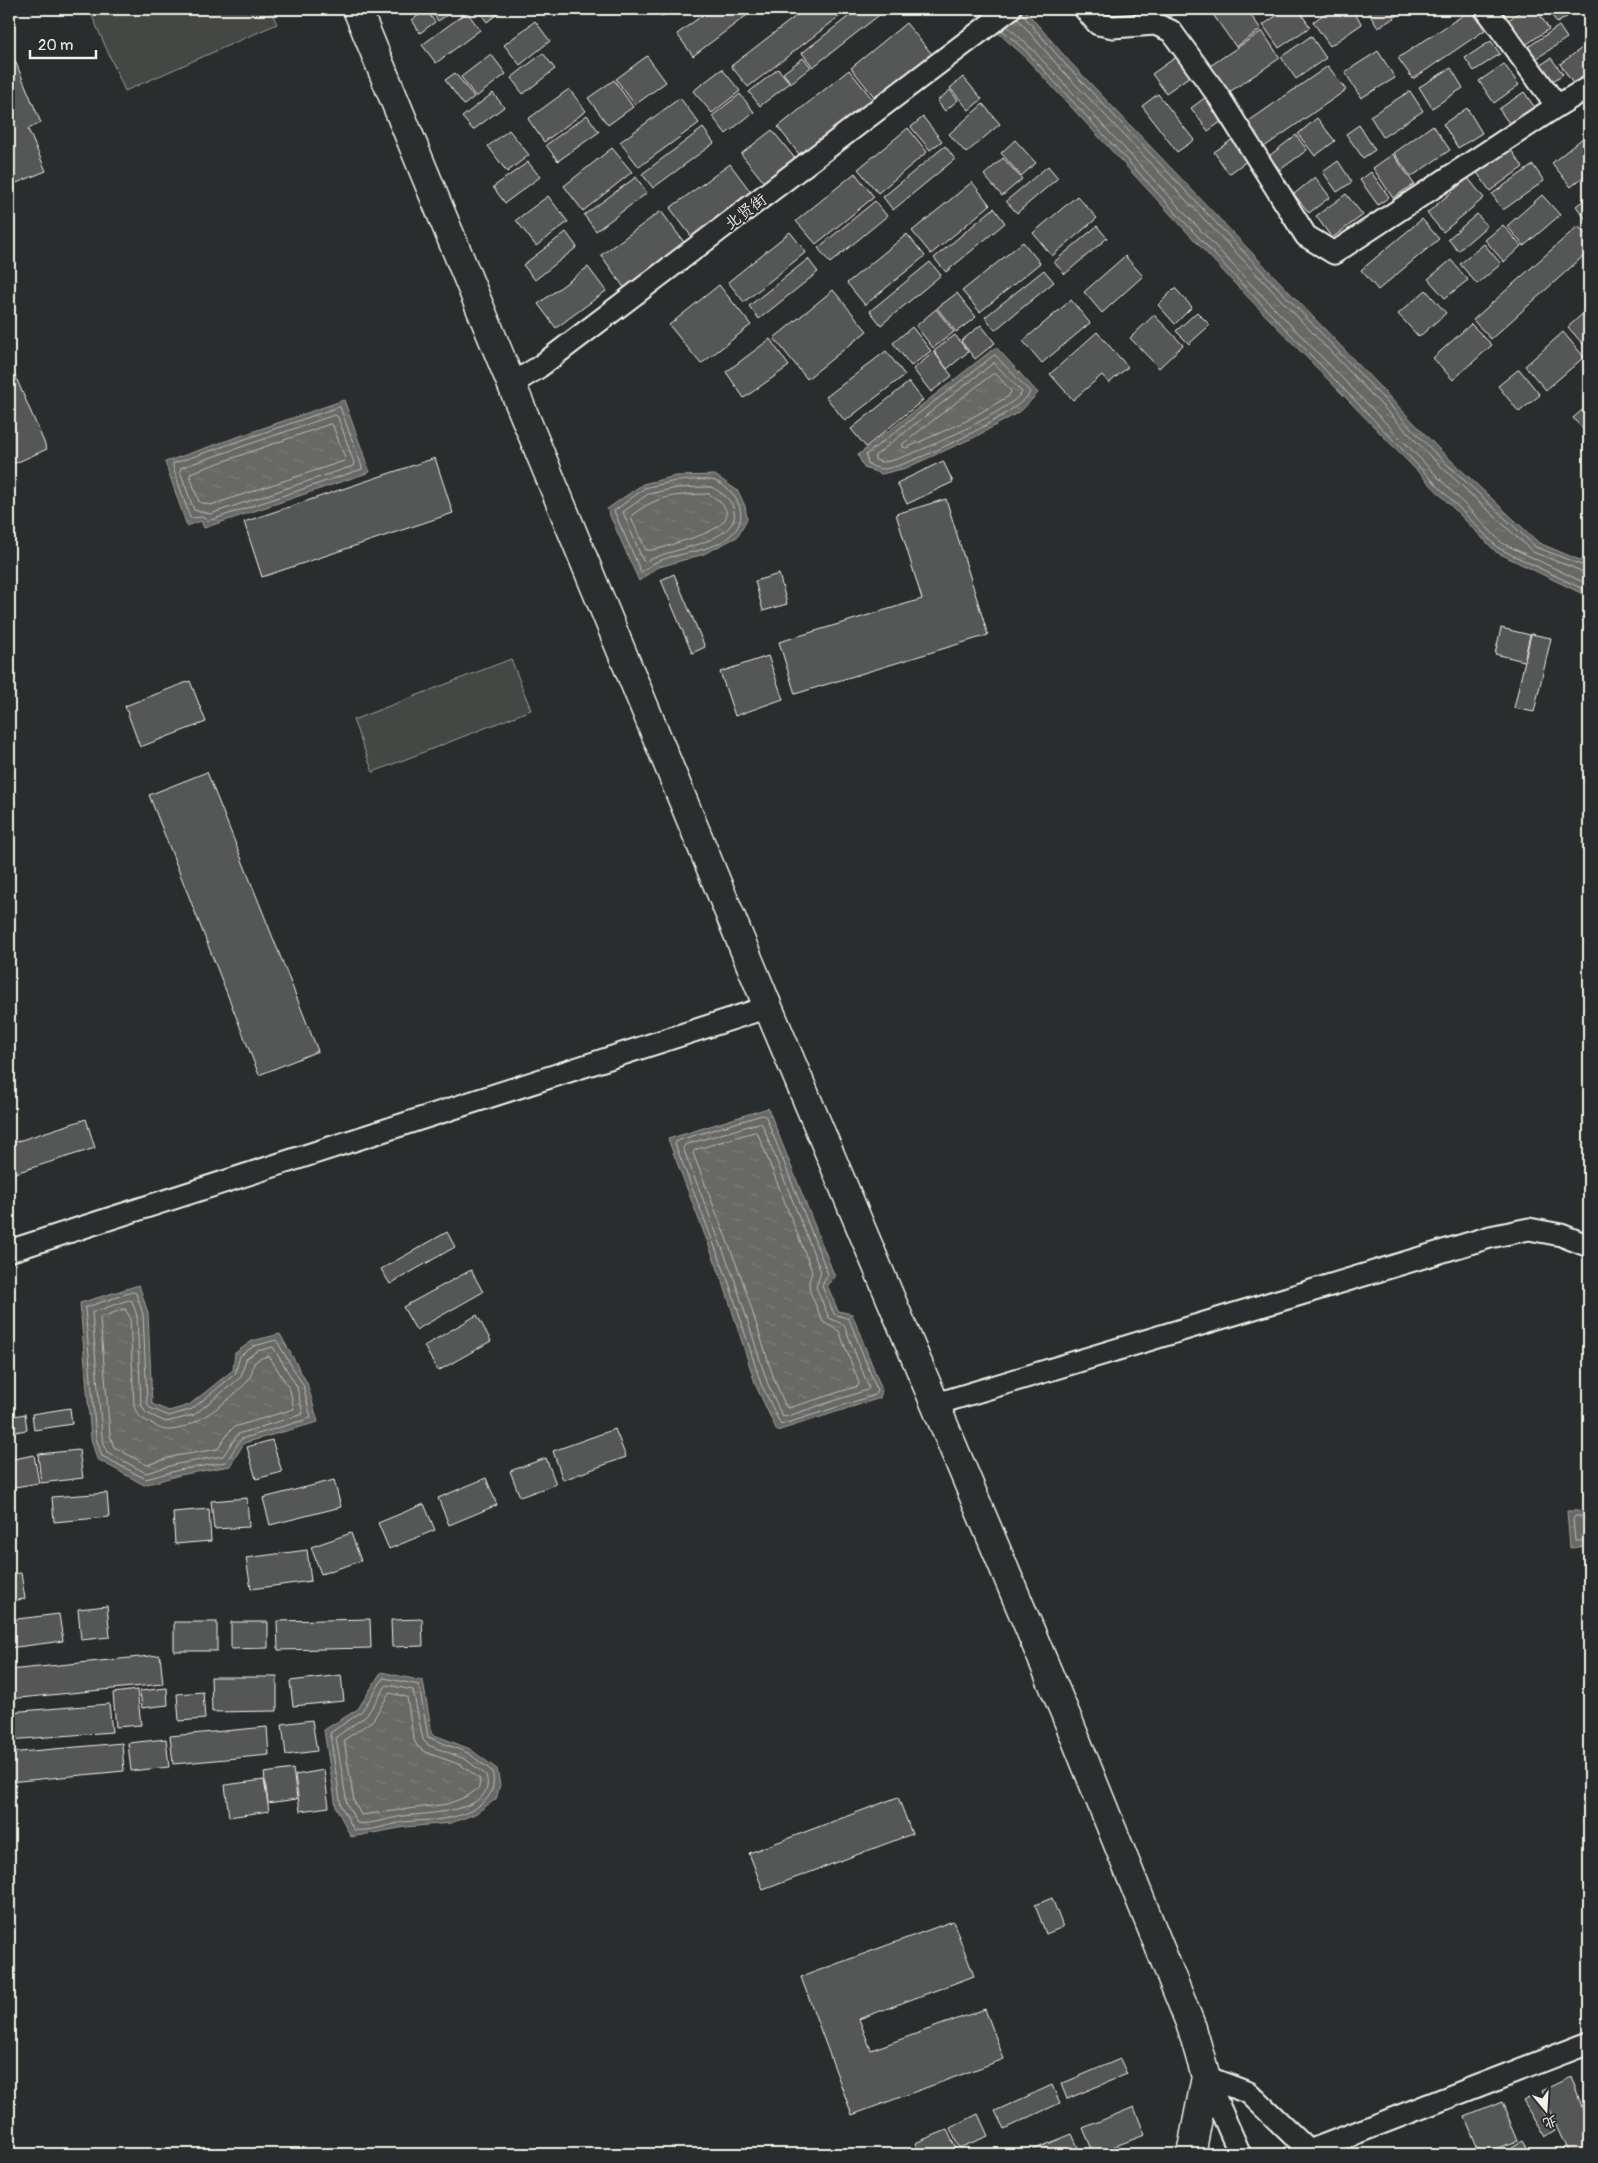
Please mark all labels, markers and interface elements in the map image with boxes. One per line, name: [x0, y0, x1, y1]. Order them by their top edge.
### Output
scale bar: [30, 28, 96, 60]
text: 20 m: [38, 36, 73, 55]
street label: 北贤街: [720, 189, 771, 234]
north arrow: [1520, 2086, 1570, 2136]
text: 北: [1541, 2112, 1559, 2132]

